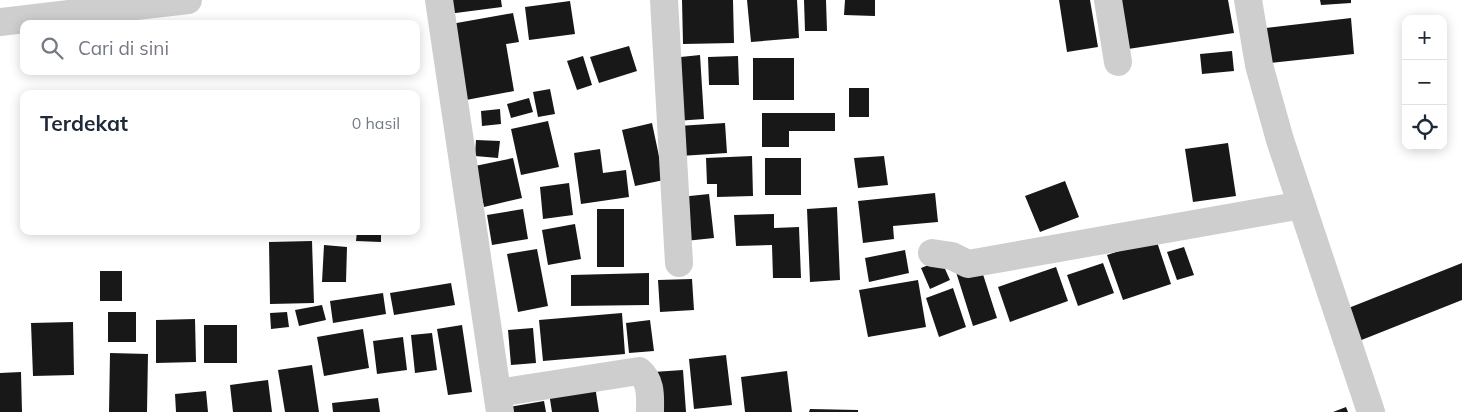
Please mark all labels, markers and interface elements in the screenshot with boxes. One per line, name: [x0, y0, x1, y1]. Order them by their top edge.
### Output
map controls: [1402, 15, 1447, 150]
button: +: [1402, 15, 1447, 60]
search box: [20, 20, 420, 75]
icon: search: [38, 34, 66, 62]
text: Cari di sini: [78, 36, 169, 60]
button: −: [1402, 60, 1447, 105]
button: locate: [1402, 105, 1447, 150]
text: Terdekat: [40, 110, 128, 136]
text: 0 hasil: [352, 113, 400, 133]

